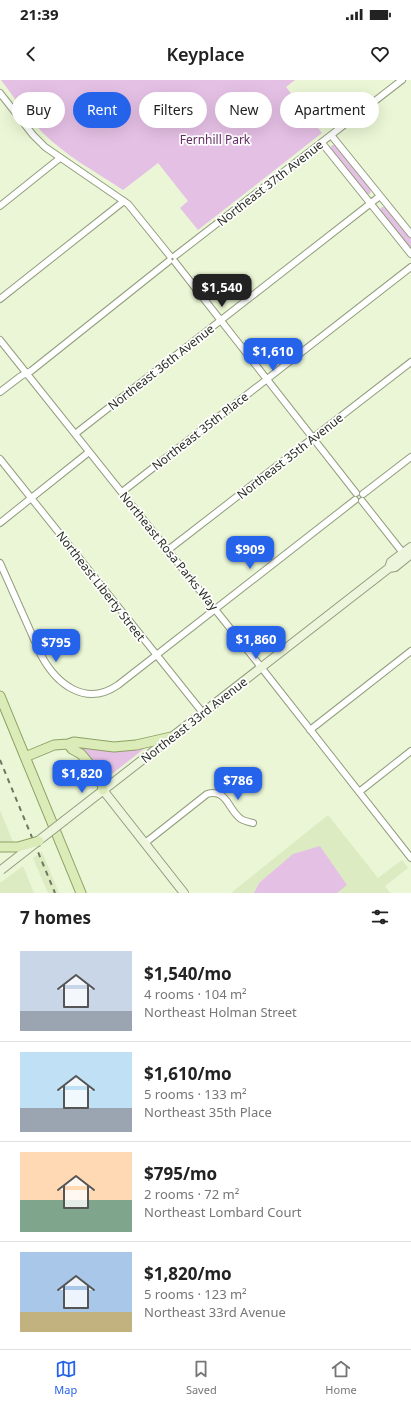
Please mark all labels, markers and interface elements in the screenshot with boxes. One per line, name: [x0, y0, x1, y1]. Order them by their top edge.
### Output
text: 21:39: [20, 4, 59, 24]
text: Keyplace: [166, 42, 245, 66]
icon: back: [20, 43, 42, 65]
icon: heart: [369, 43, 391, 65]
chip: Buy: [12, 92, 65, 128]
chip: Rent: [73, 92, 131, 128]
chip: Filters: [139, 92, 207, 128]
chip: New: [215, 92, 272, 128]
chip: Apartment: [280, 92, 379, 128]
park label: Fernhill Park: [180, 131, 251, 148]
street label: Northeast 37th Avenue: [213, 136, 327, 230]
pin: $1,540: [189, 274, 255, 308]
text: $1,540: [202, 278, 242, 296]
street label: Northeast 36th Avenue: [104, 320, 218, 414]
pin: $1,610: [240, 338, 306, 372]
text: $1,610: [253, 342, 293, 360]
street label: Northeast 35th Place: [148, 388, 252, 474]
street label: Northeast 35th Avenue: [233, 409, 347, 503]
street label: Northeast Rosa Parks Way: [116, 488, 223, 615]
street label: Northeast Liberty Street: [53, 527, 150, 645]
pin: $909: [226, 536, 274, 570]
text: $909: [235, 540, 265, 558]
pin: $1,860: [223, 626, 289, 660]
pin: $795: [32, 629, 80, 663]
text: $1,860: [236, 630, 276, 648]
text: $795: [41, 633, 71, 651]
street label: Northeast 33rd Avenue: [137, 673, 251, 767]
pin: $1,820: [49, 760, 115, 794]
text: $1,820: [62, 764, 102, 782]
pin: $786: [214, 767, 262, 801]
text: $786: [223, 771, 253, 789]
text: 7 homes: [20, 906, 91, 929]
icon: filters: [369, 906, 391, 928]
text: $1,540/mo: [144, 962, 232, 985]
icon: home: [52, 967, 100, 1015]
text: 4 rooms · 104 m²: [144, 985, 247, 1003]
text: Northeast Holman Street: [144, 1003, 297, 1021]
text: $1,610/mo: [144, 1062, 232, 1085]
icon: home: [52, 1068, 100, 1116]
text: 5 rooms · 133 m²: [144, 1085, 247, 1103]
text: Northeast 35th Place: [144, 1103, 272, 1121]
text: $795/mo: [144, 1162, 217, 1185]
icon: home: [52, 1168, 100, 1216]
text: 2 rooms · 72 m²: [144, 1185, 239, 1203]
text: Northeast Lombard Court: [144, 1203, 302, 1221]
text: $1,820/mo: [144, 1262, 232, 1285]
icon: home: [52, 1268, 100, 1316]
text: 5 rooms · 123 m²: [144, 1285, 247, 1303]
text: Northeast 33rd Avenue: [144, 1303, 286, 1321]
tab: Map: [54, 1358, 77, 1397]
tab: Saved: [186, 1358, 217, 1397]
tab: Home: [325, 1358, 357, 1397]

